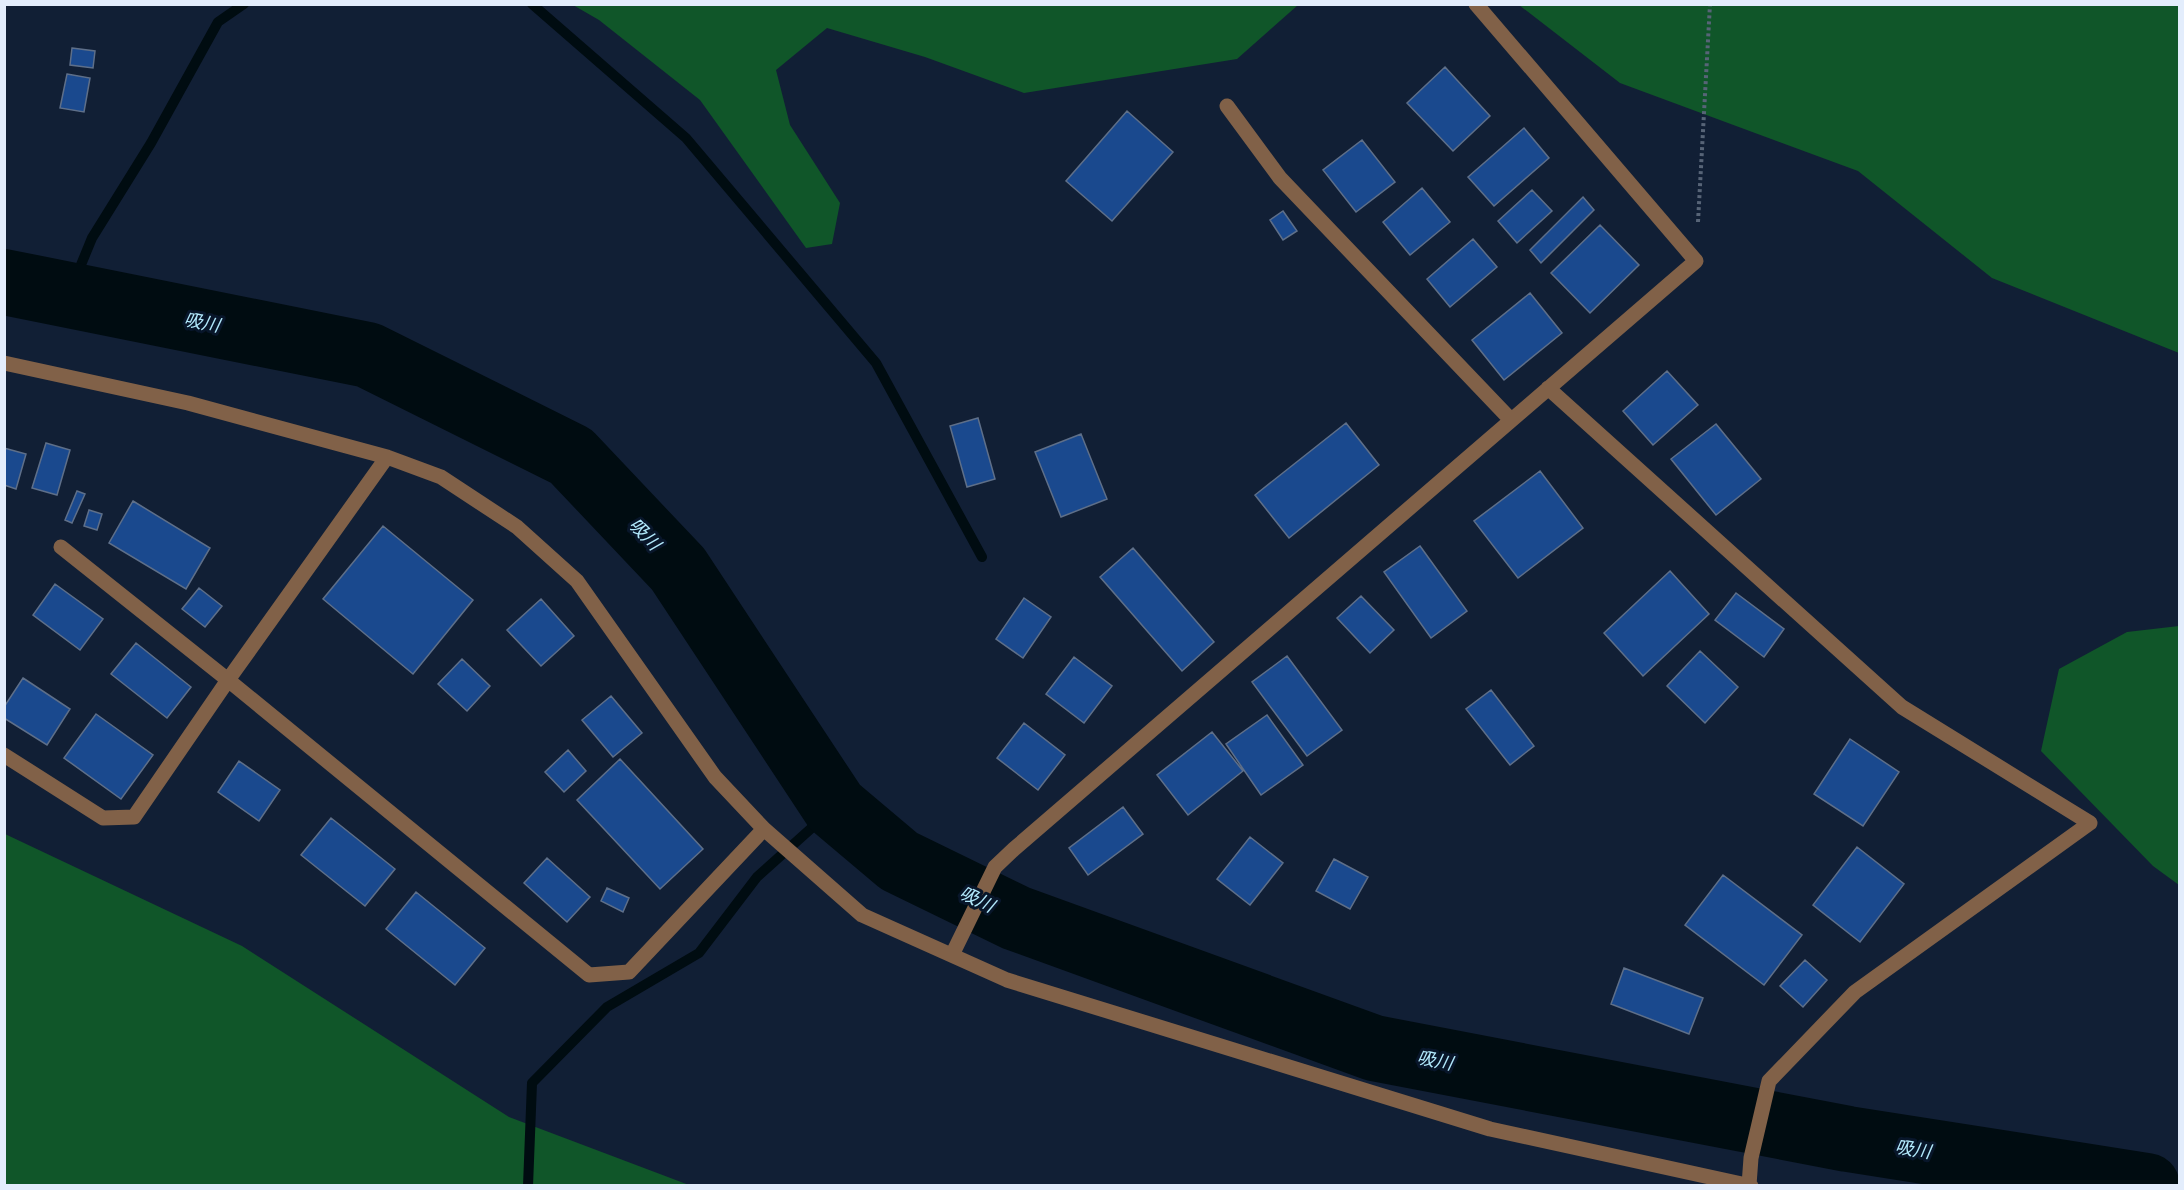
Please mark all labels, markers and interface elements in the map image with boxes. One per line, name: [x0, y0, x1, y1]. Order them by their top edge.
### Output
water label: 吸川: [182, 308, 224, 336]
water label: 吸川: [625, 514, 666, 556]
water label: 吸川: [956, 882, 1000, 917]
water label: 吸川: [1415, 1046, 1457, 1074]
water label: 吸川: [1894, 1136, 1934, 1162]

